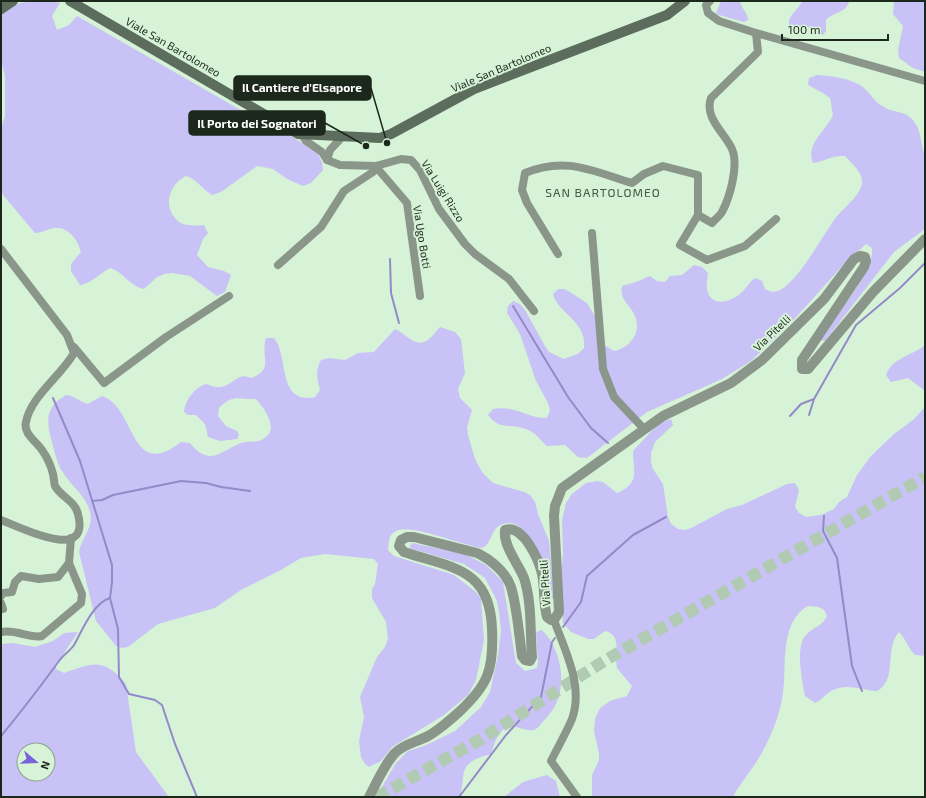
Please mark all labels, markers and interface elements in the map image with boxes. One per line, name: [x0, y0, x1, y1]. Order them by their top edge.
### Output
street label: Viale San Bartolomeo: [124, 14, 223, 79]
scale bar: [782, 16, 888, 42]
text: 100 m: [788, 22, 820, 36]
street label: Viale San Bartolomeo: [449, 41, 553, 94]
callout: Il Cantiere d'Elsapore: [234, 76, 371, 100]
text: Il Cantiere d'Elsapore: [242, 80, 362, 94]
callout: Il Porto dei Sognatori: [189, 111, 325, 135]
text: Il Porto dei Sognatori: [197, 116, 317, 130]
street label: Via Luigi Rizzo: [419, 157, 468, 224]
district label: SAN BARTOLOMEO: [545, 185, 661, 199]
street label: Via Ugo Botti: [411, 204, 434, 270]
street label: Via Pitelli: [750, 312, 793, 353]
street label: Via Pitelli: [536, 559, 553, 607]
north arrow: [16, 742, 56, 782]
text: N: [38, 760, 53, 771]

